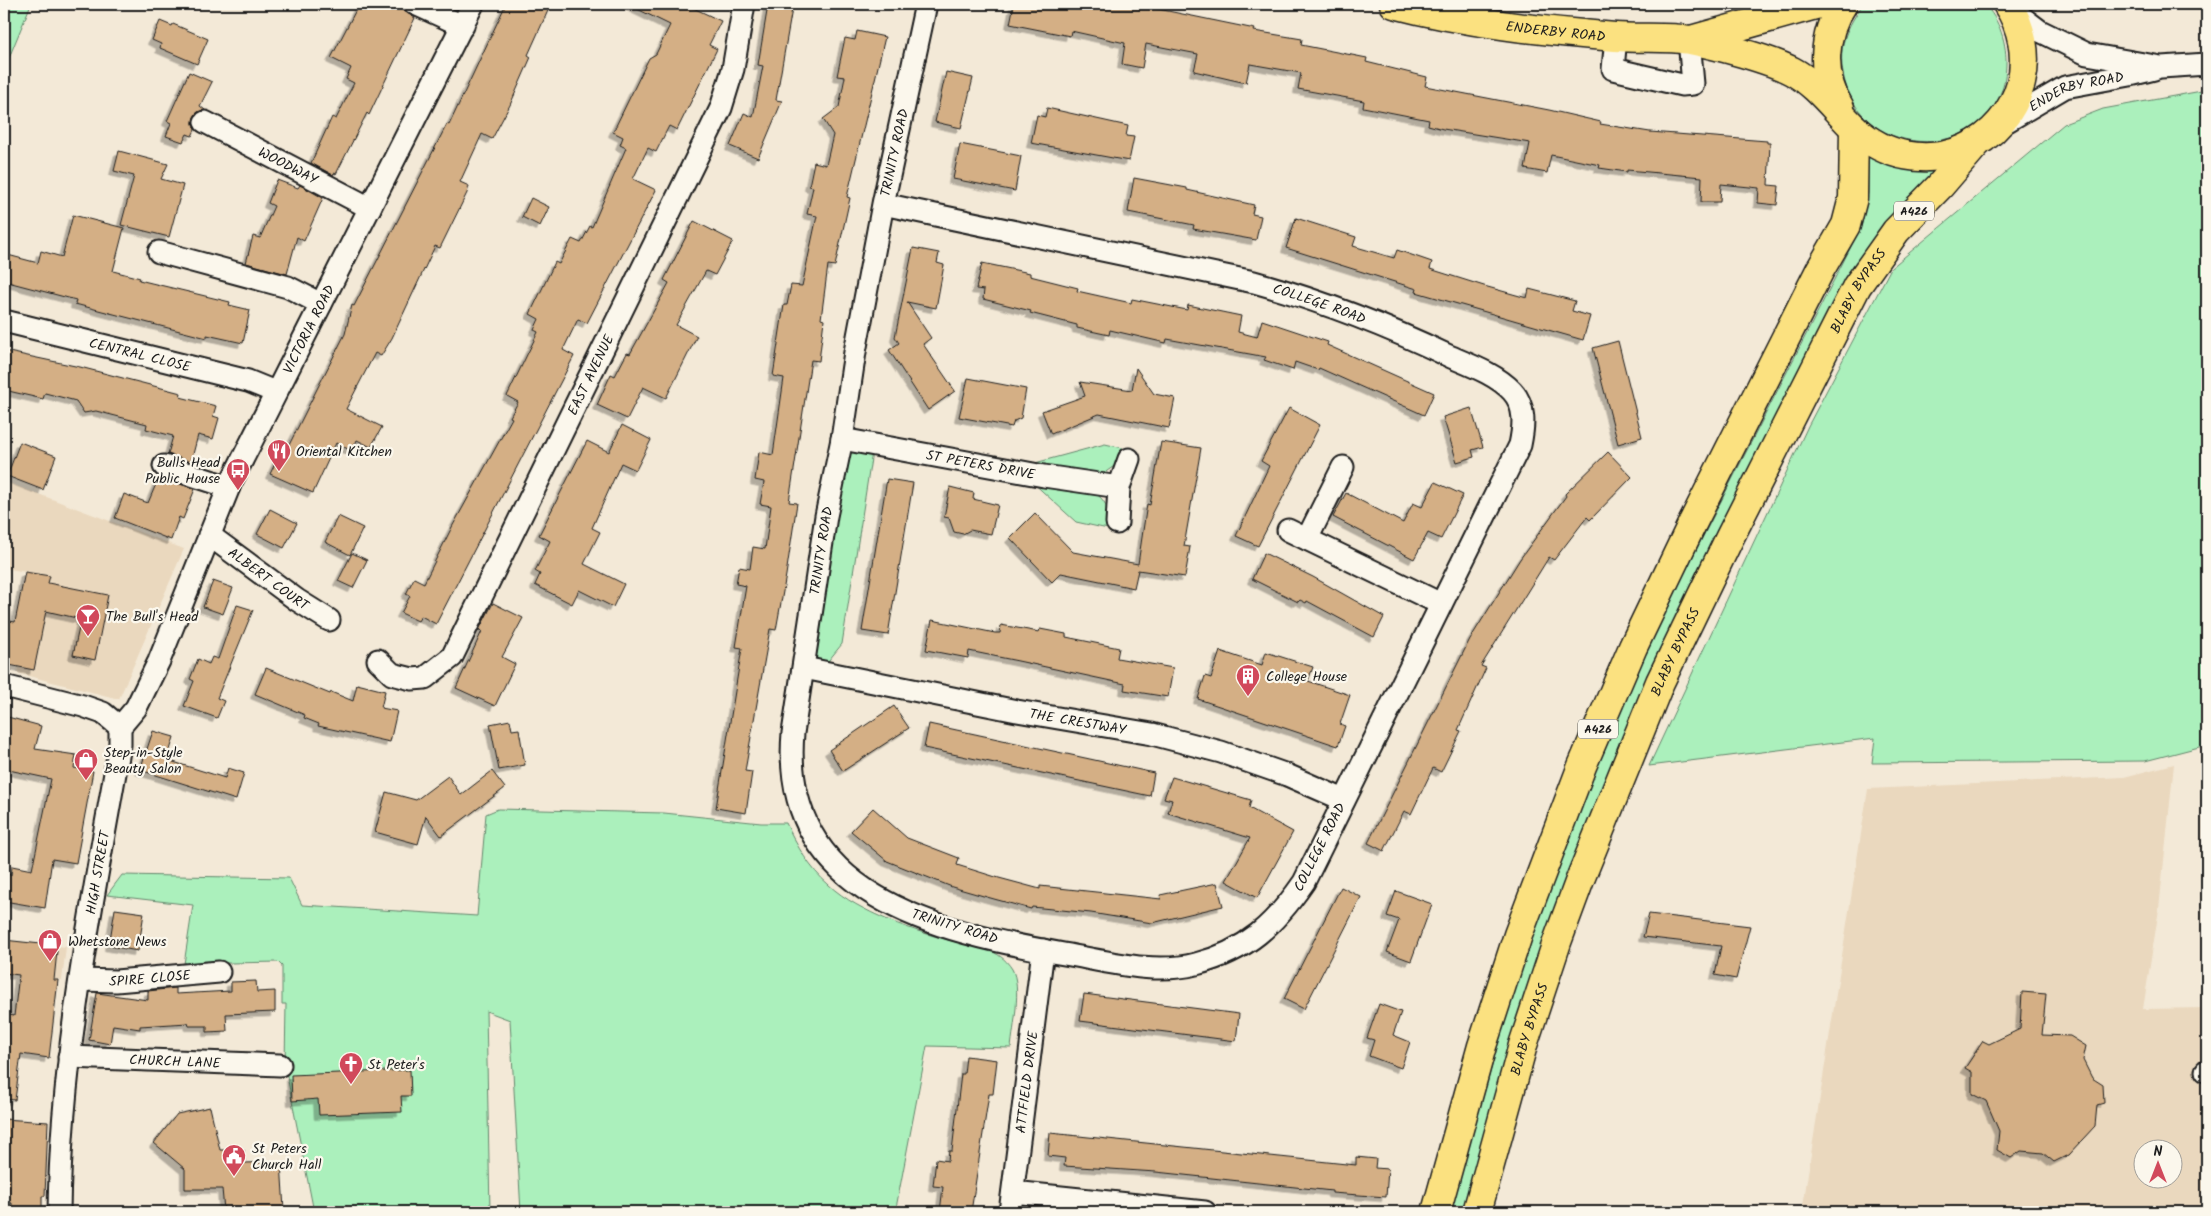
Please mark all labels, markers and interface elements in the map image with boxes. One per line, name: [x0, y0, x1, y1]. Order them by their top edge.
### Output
street label: ENDERBY ROAD: [1504, 16, 1606, 48]
street label: ENDERBY ROAD: [2025, 66, 2126, 118]
street label: TRINITY ROAD: [875, 107, 915, 199]
street label: WOODWAY: [254, 142, 322, 191]
road number: A426: [1894, 202, 1934, 220]
street label: BLABY BYPASS: [1825, 244, 1893, 337]
street label: COLLEGE ROAD: [1270, 278, 1369, 331]
street label: VICTORIA ROAD: [278, 281, 341, 378]
street label: EAST AVENUE: [562, 330, 621, 419]
street label: CENTRAL CLOSE: [87, 332, 194, 379]
restaurant icon: Oriental Kitchen: [266, 438, 292, 472]
place label: Oriental Kitchen: [296, 441, 392, 463]
street label: ST PETERS DRIVE: [924, 445, 1038, 486]
place label: Bulls Head Public House: [145, 452, 221, 490]
bus stop icon: Bulls Head Public House: [225, 457, 251, 491]
street label: TRINITY ROAD: [804, 505, 840, 597]
street label: ALBERT COURT: [223, 543, 314, 618]
bar icon: The Bull's Head: [75, 603, 101, 637]
street label: BLABY BYPASS: [1645, 604, 1706, 700]
place label: The Bull's Head: [106, 606, 199, 628]
building icon: College House: [1235, 663, 1261, 697]
place label: College House: [1266, 666, 1348, 688]
street label: THE CRESTWAY: [1028, 703, 1129, 742]
road number: A426: [1578, 720, 1618, 739]
place label: Step-in-Style Beauty Salon: [104, 742, 183, 780]
shop icon: Step-in-Style Beauty Salon: [73, 747, 99, 781]
street label: COLLEGE ROAD: [1288, 799, 1352, 896]
street label: HIGH STREET: [80, 828, 117, 916]
street label: TRINITY ROAD: [909, 903, 1001, 951]
shop icon: Whetstone News: [37, 928, 63, 962]
place label: Whetstone News: [68, 931, 166, 953]
street label: SPIRE CLOSE: [109, 964, 192, 993]
street label: BLABY BYPASS: [1505, 980, 1555, 1078]
street label: ATTFIELD DRIVE: [1010, 1029, 1045, 1135]
street label: CHURCH LANE: [129, 1049, 222, 1075]
church icon: St Peter's: [338, 1051, 364, 1085]
place label: St Peter's: [368, 1054, 425, 1076]
place label: St Peters Church Hall: [252, 1138, 322, 1176]
north arrow: [2134, 1138, 2184, 1188]
text: N: [2154, 1141, 2163, 1163]
public building icon: St Peters Church Hall: [221, 1143, 247, 1177]

